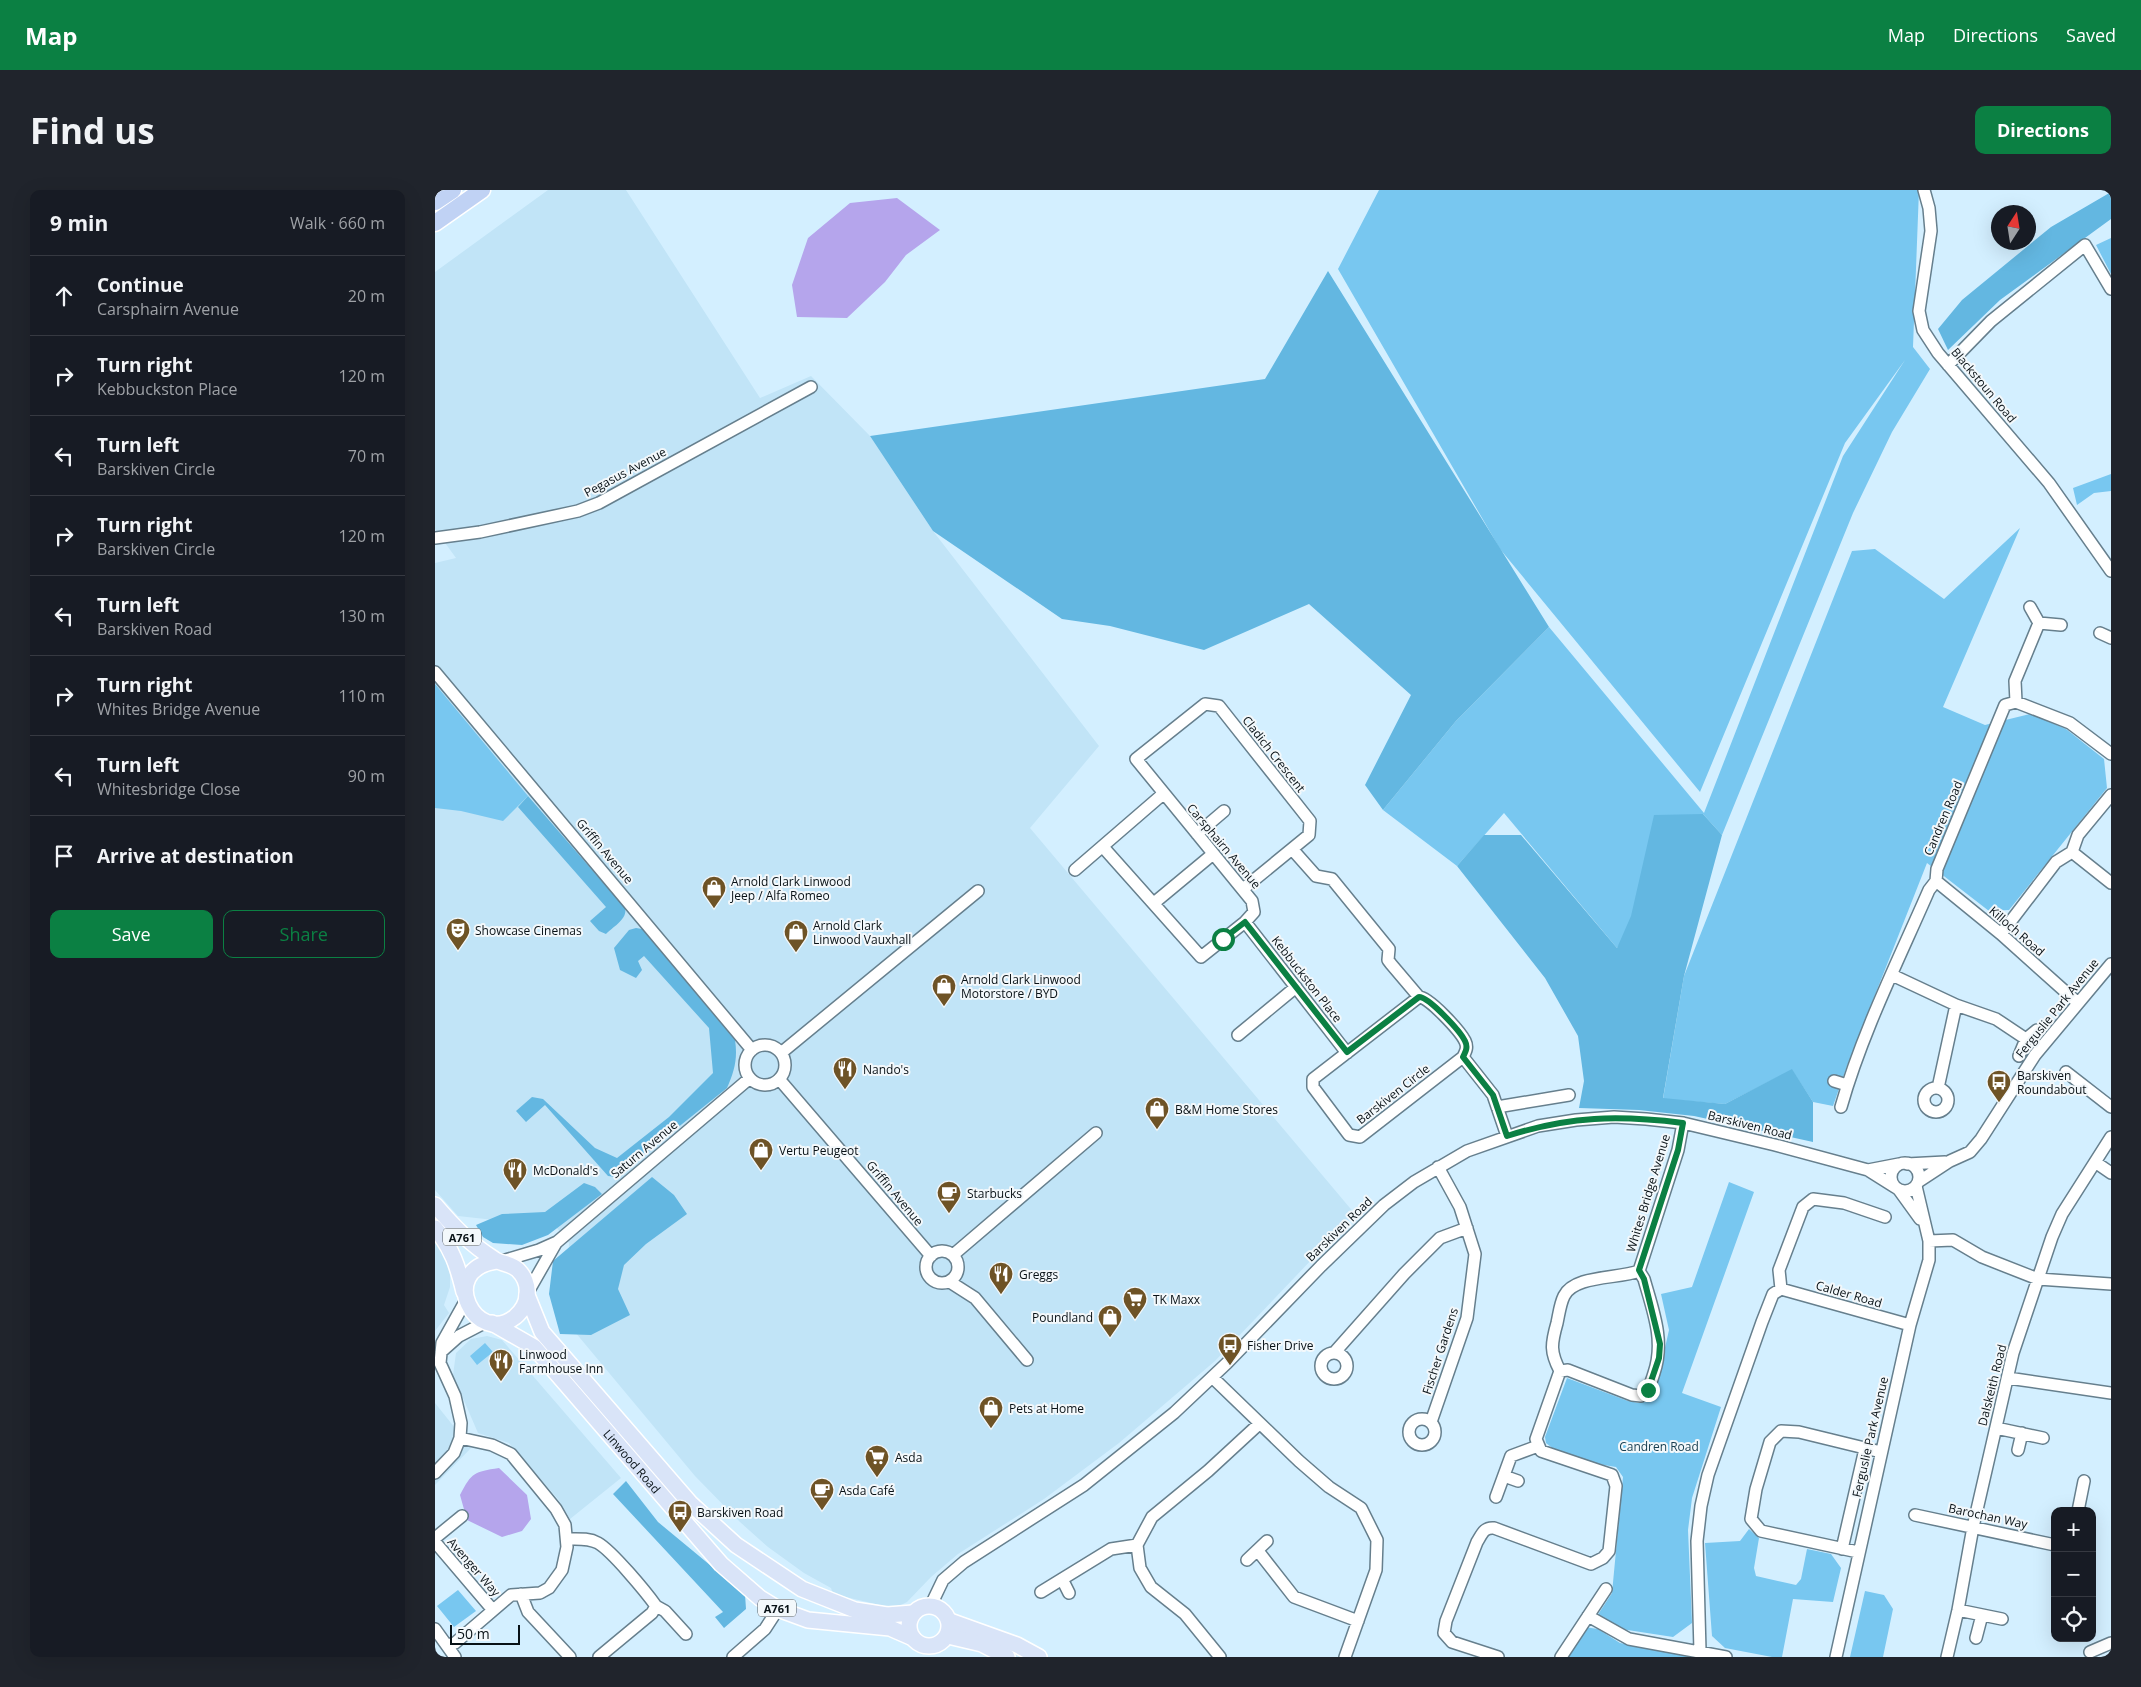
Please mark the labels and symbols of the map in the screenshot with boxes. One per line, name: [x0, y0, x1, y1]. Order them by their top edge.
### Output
north arrow: [1991, 205, 2036, 250]
street label: Blackstoun Road: [1948, 344, 2020, 426]
street label: Pegasus Avenue: [581, 443, 669, 501]
street label: Cladich Crescent: [1239, 712, 1309, 796]
street label: Candren Road: [1920, 778, 1966, 858]
street label: Carsphairn Avenue: [1183, 800, 1265, 892]
street label: Griffin Avenue: [573, 815, 637, 887]
place label: Arnold Clark Linwood Jeep / Alfa Romeo: [730, 873, 851, 904]
shop icon: Arnold Clark Linwood Jeep / Alfa Romeo: [701, 875, 727, 909]
street label: Killoch Road: [1986, 902, 2048, 960]
theatre icon: Showcase Cinemas: [445, 917, 471, 951]
place label: Arnold Clark Linwood Vauxhall: [813, 917, 911, 948]
shop icon: Arnold Clark Linwood Vauxhall: [783, 919, 809, 953]
place label: Showcase Cinemas: [475, 922, 582, 939]
route start: [1212, 928, 1235, 951]
street label: Kebbuckston Place: [1268, 932, 1346, 1026]
street label: Ferguslie Park Avenue: [2012, 955, 2103, 1061]
place label: Arnold Clark Linwood Motorstore / BYD: [961, 971, 1081, 1002]
shop icon: Arnold Clark Linwood Motorstore / BYD: [931, 973, 957, 1007]
restaurant icon: Nando's: [832, 1056, 858, 1090]
street label: Barskiven Circle: [1353, 1060, 1433, 1128]
place label: Nando's: [863, 1061, 909, 1078]
place label: Barskiven Roundabout: [2017, 1067, 2087, 1098]
bus stop icon: Barskiven Roundabout: [1986, 1069, 2012, 1103]
shop icon: B&M Home Stores: [1144, 1096, 1170, 1130]
place label: B&M Home Stores: [1175, 1101, 1278, 1118]
street label: Barskiven Road: [1706, 1106, 1794, 1144]
street label: Saturn Avenue: [607, 1116, 681, 1182]
street label: Whites Bridge Avenue: [1622, 1132, 1674, 1254]
shop icon: Vertu Peugeot: [748, 1137, 774, 1171]
place label: Vertu Peugeot: [779, 1142, 859, 1159]
restaurant icon: McDonald's: [502, 1157, 528, 1191]
street label: Griffin Avenue: [863, 1157, 927, 1229]
place label: McDonald's: [533, 1162, 598, 1179]
cafe icon: Starbucks: [936, 1180, 962, 1214]
place label: Starbucks: [967, 1185, 1022, 1202]
street label: Barskiven Road: [1302, 1193, 1376, 1265]
road number: A761: [443, 1228, 481, 1246]
restaurant icon: Greggs: [988, 1261, 1014, 1295]
place label: Greggs: [1019, 1266, 1058, 1283]
street label: Calder Road: [1814, 1276, 1884, 1312]
supermarket icon: TK Maxx: [1122, 1286, 1148, 1320]
place label: TK Maxx: [1153, 1291, 1201, 1308]
shop icon: Poundland: [1097, 1304, 1123, 1338]
street label: Fischer Gardens: [1418, 1305, 1462, 1397]
place label: Poundland: [1032, 1309, 1093, 1326]
bus stop icon: Fisher Drive: [1217, 1332, 1243, 1366]
place label: Fisher Drive: [1247, 1337, 1314, 1354]
street label: Dalskeith Road: [1974, 1342, 2010, 1428]
place label: Linwood Farmhouse Inn: [519, 1346, 603, 1377]
restaurant icon: Linwood Farmhouse Inn: [488, 1348, 514, 1382]
street label: Ferguslie Park Avenue: [1848, 1375, 1892, 1499]
route end: [1637, 1379, 1660, 1402]
shop icon: Pets at Home: [978, 1395, 1004, 1429]
place label: Pets at Home: [1009, 1400, 1084, 1417]
street label: Linwood Road: [600, 1425, 665, 1497]
park label: Candren Road: [1619, 1438, 1699, 1455]
supermarket icon: Asda: [864, 1444, 890, 1478]
place label: Asda: [895, 1449, 922, 1466]
cafe icon: Asda Café: [809, 1477, 835, 1511]
place label: Asda Café: [839, 1482, 895, 1499]
bus stop icon: Barskiven Road: [667, 1499, 693, 1533]
street label: Barochan Way: [1947, 1499, 2030, 1533]
place label: Barskiven Road: [697, 1504, 783, 1521]
street label: Avenger Way: [444, 1534, 505, 1601]
road number: A761: [758, 1600, 796, 1616]
scale bar: [450, 1622, 520, 1645]

